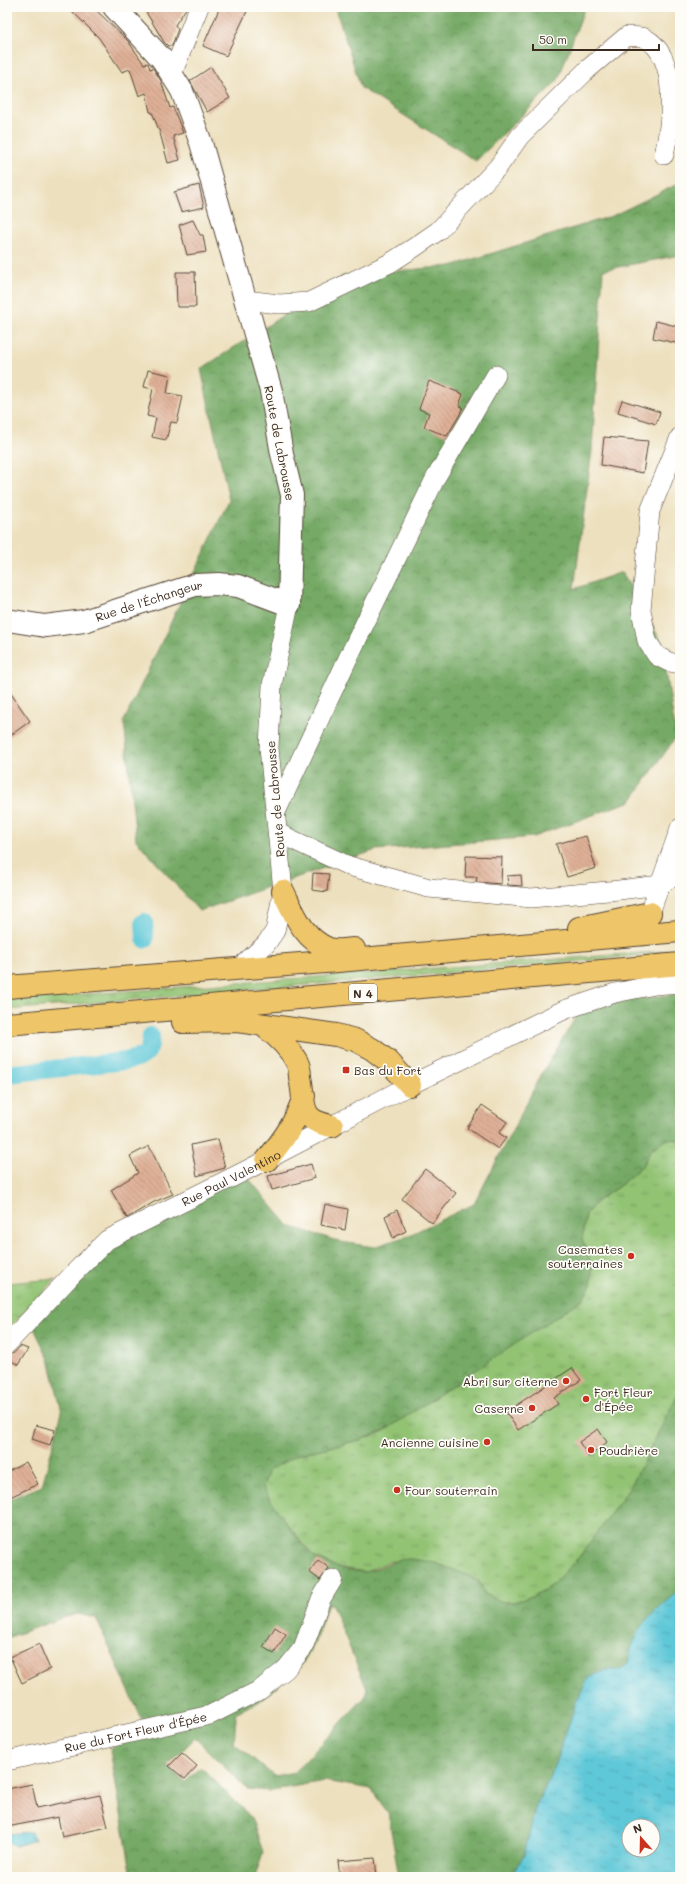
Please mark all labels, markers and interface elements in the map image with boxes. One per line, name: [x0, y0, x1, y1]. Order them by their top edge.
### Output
scale bar: [533, 26, 659, 52]
text: 50 m: [539, 31, 567, 47]
street label: Route de Labrousse: [261, 384, 299, 502]
street label: Rue de l'Échangeur: [93, 577, 203, 625]
street label: Route de Labrousse: [262, 740, 288, 858]
road number: N 4: [349, 984, 377, 1002]
place label: Bas du Fort: [354, 1062, 422, 1078]
marker: Bas du Fort: [341, 1065, 351, 1075]
street label: Rue Paul Valentino: [179, 1146, 283, 1209]
place label: Casemates souterraines: [548, 1241, 623, 1271]
marker: Casemates souterraines: [626, 1251, 636, 1261]
place label: Abri sur citerne: [463, 1373, 558, 1389]
marker: Abri sur citerne: [561, 1376, 571, 1386]
place label: Fort Fleur d'Épée: [594, 1384, 653, 1414]
marker: Fort Fleur d'Épée: [581, 1394, 591, 1404]
place label: Caserne: [475, 1400, 524, 1416]
marker: Caserne: [527, 1403, 537, 1413]
place label: Ancienne cuisine: [380, 1434, 479, 1450]
marker: Ancienne cuisine: [482, 1437, 492, 1447]
place label: Poudrière: [599, 1442, 658, 1458]
marker: Poudrière: [586, 1445, 596, 1455]
place label: Four souterrain: [405, 1482, 497, 1498]
marker: Four souterrain: [392, 1485, 402, 1495]
street label: Rue du Fort Fleur d'Épée: [63, 1708, 209, 1756]
north arrow: [621, 1818, 661, 1858]
text: N: [631, 1820, 644, 1837]

